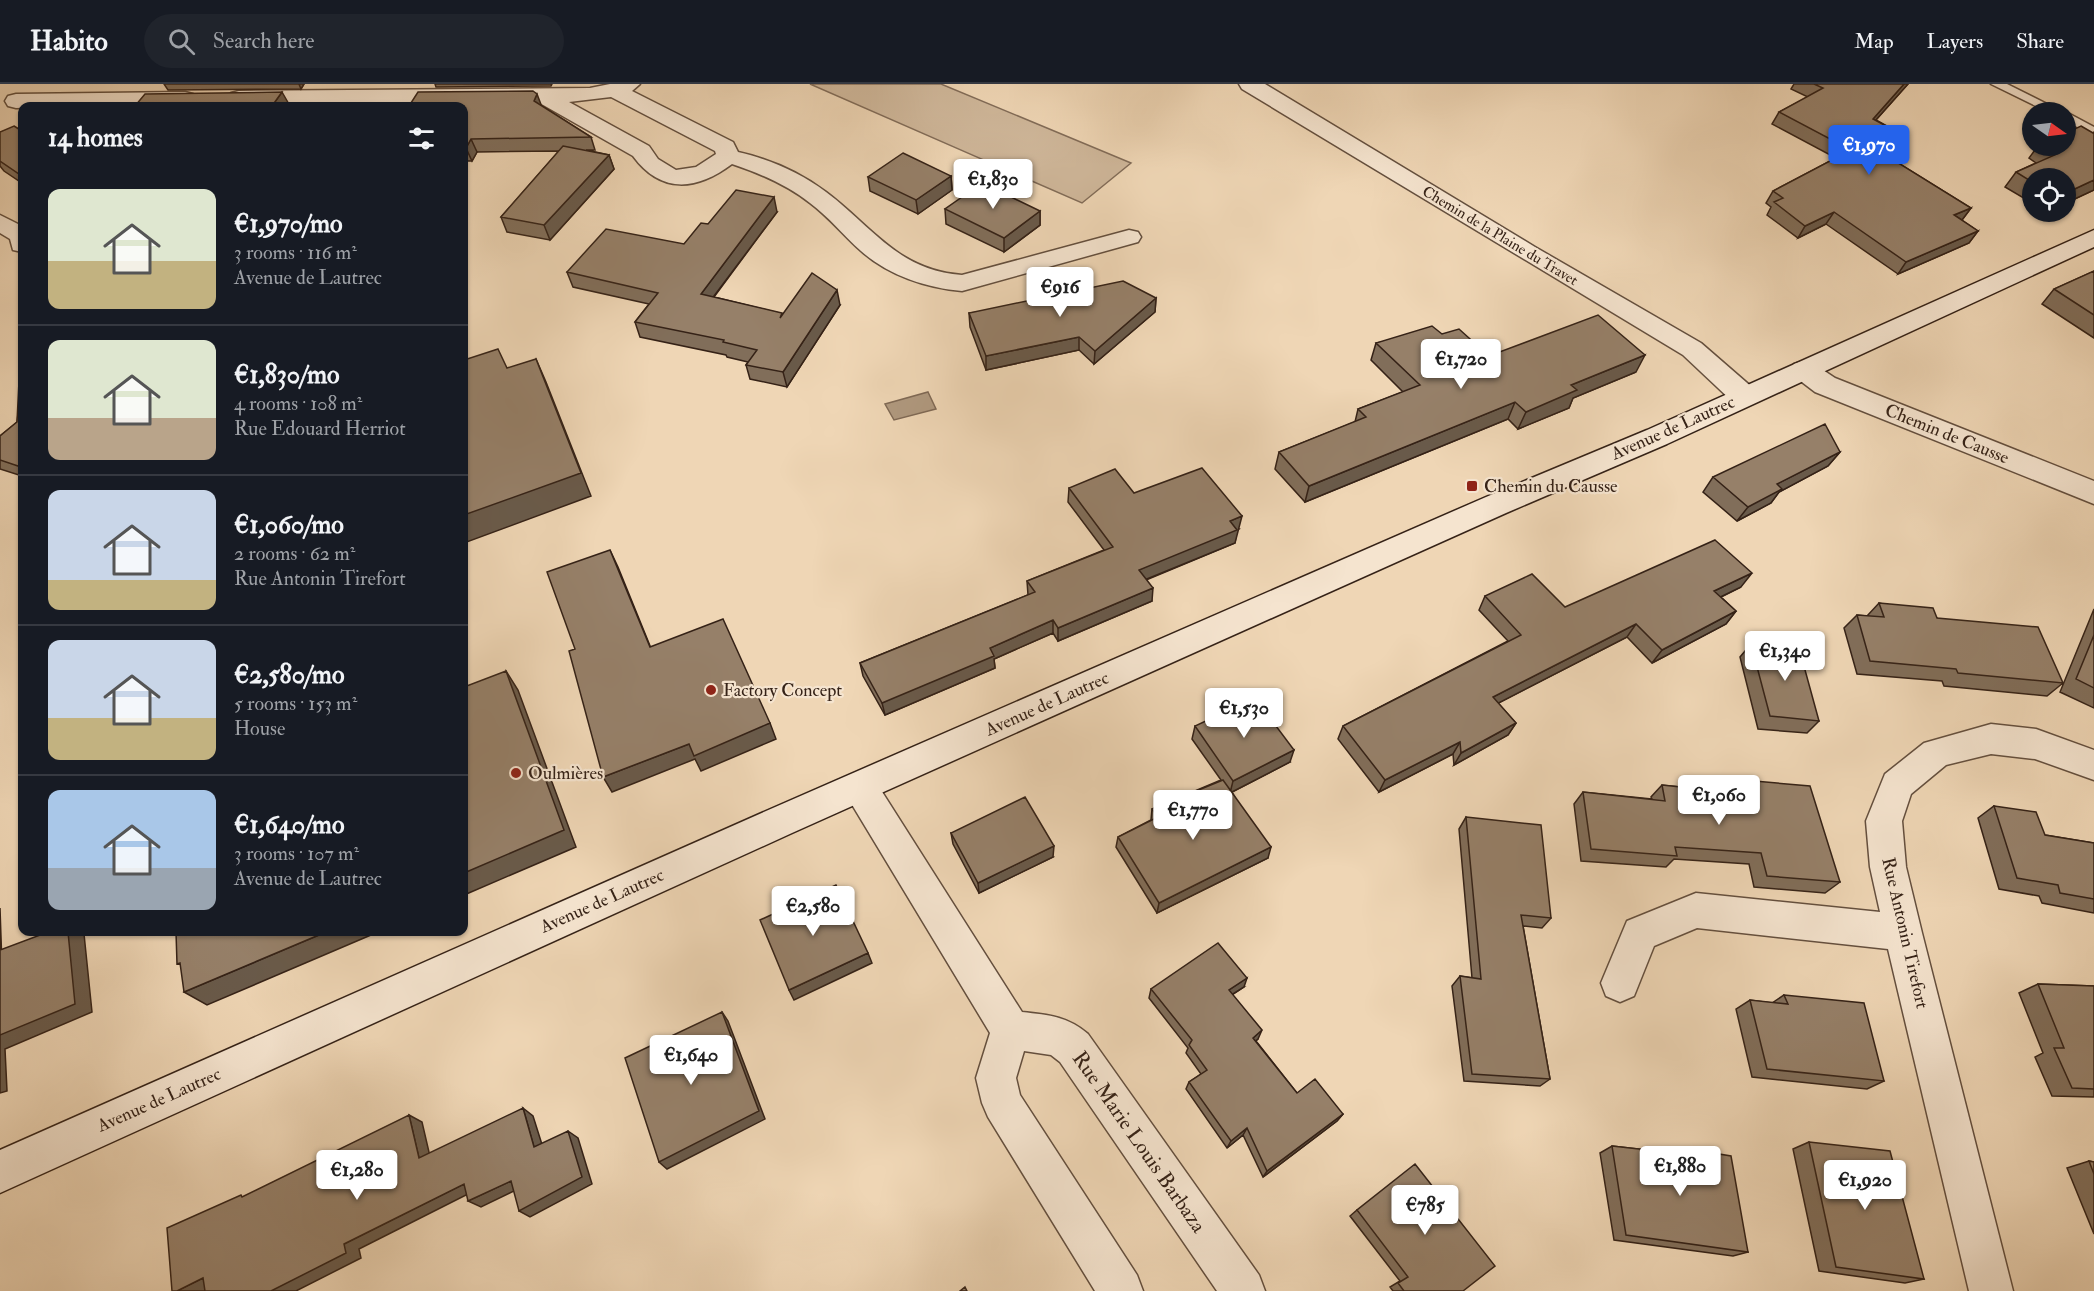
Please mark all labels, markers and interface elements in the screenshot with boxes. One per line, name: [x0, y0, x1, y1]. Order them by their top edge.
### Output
search box: [144, 14, 564, 68]
text: Habito: [30, 24, 108, 59]
icon: search: [165, 25, 198, 58]
text: Search here: [213, 27, 315, 55]
text: Map: [1854, 28, 1894, 55]
text: Layers: [1927, 28, 1983, 55]
text: Share: [2016, 28, 2064, 55]
north arrow: [2022, 102, 2076, 156]
map controls: [2022, 102, 2076, 222]
text: 14 homes: [48, 122, 143, 154]
icon: filters: [405, 122, 438, 155]
pin: €1,970: [1820, 125, 1918, 176]
text: €1,970: [1842, 132, 1896, 157]
pin: €1,830: [944, 159, 1042, 210]
text: €1,830: [968, 166, 1018, 191]
button: locate: [2022, 168, 2076, 222]
street label: Chemin de la Plaine du Travet: [1419, 182, 1581, 290]
text: €1,970/mo: [234, 208, 343, 240]
icon: home: [96, 213, 168, 285]
text: 3 rooms · 116 m²: [234, 240, 357, 265]
text: Avenue de Lautrec: [234, 265, 382, 290]
pin: €916: [1024, 267, 1096, 318]
text: €916: [1040, 274, 1080, 299]
pin: €1,720: [1412, 339, 1510, 390]
text: €1,720: [1435, 346, 1487, 371]
text: €1,830/mo: [234, 359, 340, 391]
icon: home: [96, 364, 168, 436]
street label: Avenue de Lautrec: [1607, 390, 1738, 466]
text: 4 rooms · 108 m²: [234, 391, 362, 416]
street label: Chemin de Causse: [1882, 399, 2013, 470]
text: Rue Edouard Herriot: [234, 416, 406, 441]
place label: Chemin du Causse: [1484, 475, 1618, 498]
marker: Chemin du Causse: [1465, 479, 1479, 493]
text: €1,060/mo: [234, 509, 344, 541]
icon: home: [96, 514, 168, 586]
text: 2 rooms · 62 m²: [234, 541, 355, 566]
text: Rue Antonin Tirefort: [234, 566, 406, 591]
pin: €1,340: [1736, 631, 1834, 682]
text: €1,340: [1759, 638, 1811, 663]
text: €2,580/mo: [234, 659, 344, 691]
icon: home: [96, 664, 168, 736]
street label: Avenue de Lautrec: [981, 666, 1112, 742]
place label: Factory Concept: [723, 679, 842, 702]
marker: Factory Concept: [704, 683, 718, 697]
pin: €1,530: [1195, 688, 1293, 739]
text: 5 rooms · 153 m²: [234, 691, 357, 716]
text: €1,530: [1219, 695, 1269, 720]
text: House: [234, 716, 285, 741]
place label: Oulmières: [528, 762, 603, 785]
marker: Oulmières: [509, 766, 523, 780]
pin: €1,060: [1670, 775, 1768, 826]
text: €1,060: [1692, 782, 1746, 807]
pin: €1,770: [1144, 790, 1242, 841]
text: €1,770: [1167, 797, 1219, 822]
text: €1,640/mo: [234, 809, 344, 841]
icon: home: [96, 814, 168, 886]
text: 3 rooms · 107 m²: [234, 841, 359, 866]
street label: Rue Antonin Tirefort: [1876, 855, 1934, 1011]
street label: Avenue de Lautrec: [536, 863, 667, 939]
text: Avenue de Lautrec: [234, 866, 382, 891]
pin: €2,580: [764, 886, 862, 937]
text: €2,580: [786, 893, 840, 918]
pin: €1,640: [642, 1035, 740, 1086]
text: €1,640: [664, 1042, 718, 1067]
street label: Rue Marie Louis Barbaza: [1066, 1046, 1212, 1238]
street label: Avenue de Lautrec: [93, 1062, 224, 1138]
pin: €1,880: [1631, 1146, 1729, 1197]
pin: €1,280: [308, 1150, 406, 1201]
text: €1,880: [1654, 1153, 1706, 1178]
text: €1,280: [330, 1157, 384, 1182]
pin: €1,920: [1816, 1160, 1914, 1211]
text: €1,920: [1838, 1167, 1892, 1192]
pin: €785: [1389, 1185, 1461, 1236]
text: €785: [1405, 1192, 1445, 1217]

